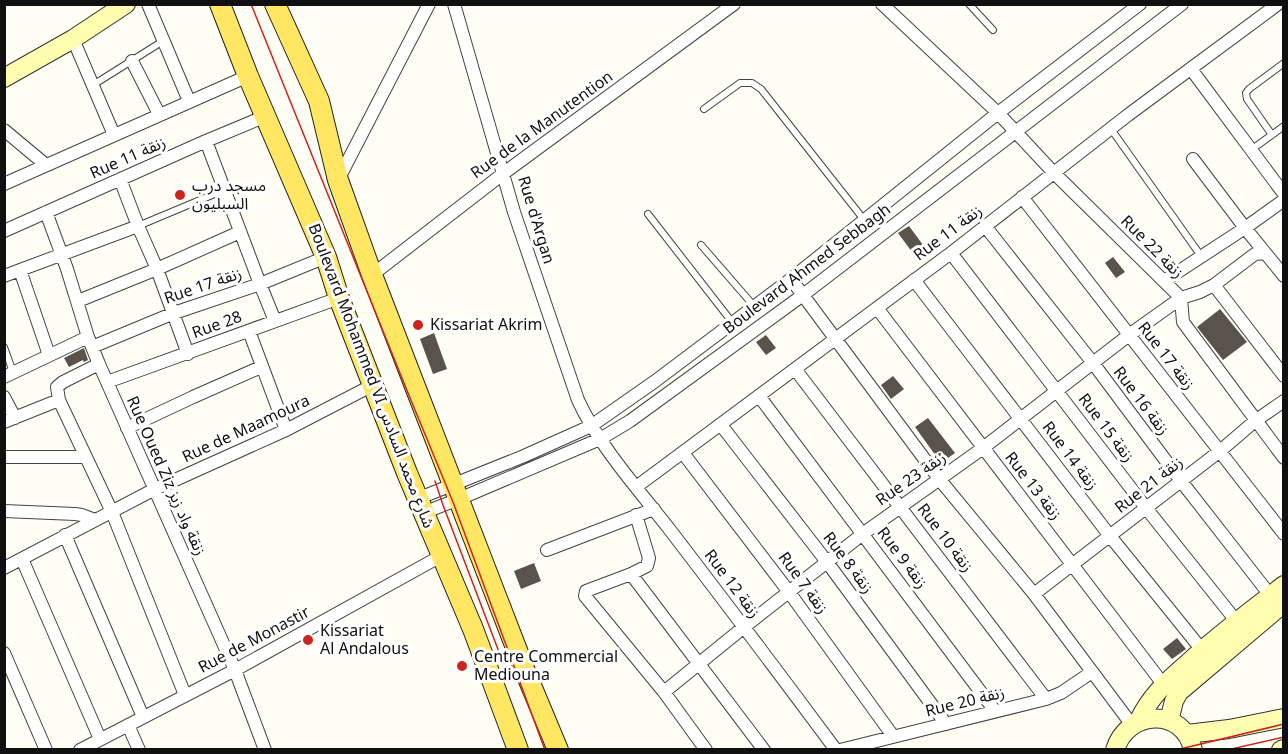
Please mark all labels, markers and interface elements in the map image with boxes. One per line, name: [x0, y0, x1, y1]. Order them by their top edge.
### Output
street label: Rue de la Manutention: [463, 61, 621, 189]
street label: Rue 11 زنقة: [84, 126, 172, 190]
place label: مسجد درب السبليون: [192, 169, 266, 221]
street label: Rue d'Argan: [506, 172, 566, 268]
marker: مسجد درب السبليون: [173, 188, 187, 202]
street label: Boulevard Ahmed Sebbagh: [715, 194, 899, 344]
street label: Rue 11 زنقة: [905, 195, 991, 271]
street label: Rue 22 زنقة: [1111, 206, 1193, 288]
street label: Boulevard Mohammed VI شارع محمد السادس: [297, 218, 445, 534]
street label: Rue 17 زنقة: [159, 257, 247, 315]
street label: Rue 28: [187, 300, 247, 350]
place label: Kissariat Akrim: [430, 308, 542, 342]
street label: Rue 17 زنقة: [1128, 314, 1204, 398]
marker: Kissariat Akrim: [411, 318, 425, 332]
street label: Rue 16 زنقة: [1103, 358, 1179, 444]
street label: Rue de Maamoura: [176, 384, 316, 474]
street label: Rue 15 زنقة: [1068, 385, 1144, 471]
street label: Rue Oued Ziz زنقة واد زيز: [115, 390, 217, 562]
street label: Rue 14 زنقة: [1032, 413, 1108, 499]
street label: Rue 23 زنقة: [868, 442, 954, 516]
street label: Rue 13 زنقة: [995, 444, 1071, 528]
street label: Rue 21 زنقة: [1107, 447, 1191, 523]
street label: Rue 10 زنقة: [907, 495, 983, 581]
street label: Rue 9 زنقة: [867, 519, 937, 597]
street label: Rue 8 زنقة: [813, 524, 883, 602]
street label: Rue 12 زنقة: [694, 541, 770, 627]
street label: Rue 7 زنقة: [768, 544, 838, 622]
street label: Rue de Monastir: [192, 596, 317, 684]
place label: Kissariat Al Andalous: [320, 614, 409, 666]
marker: Kissariat Al Andalous: [301, 633, 315, 647]
place label: Centre Commercial Mediouna: [474, 640, 618, 692]
marker: Centre Commercial Mediouna: [455, 659, 469, 673]
street label: Rue 20 زنقة: [922, 676, 1008, 728]

